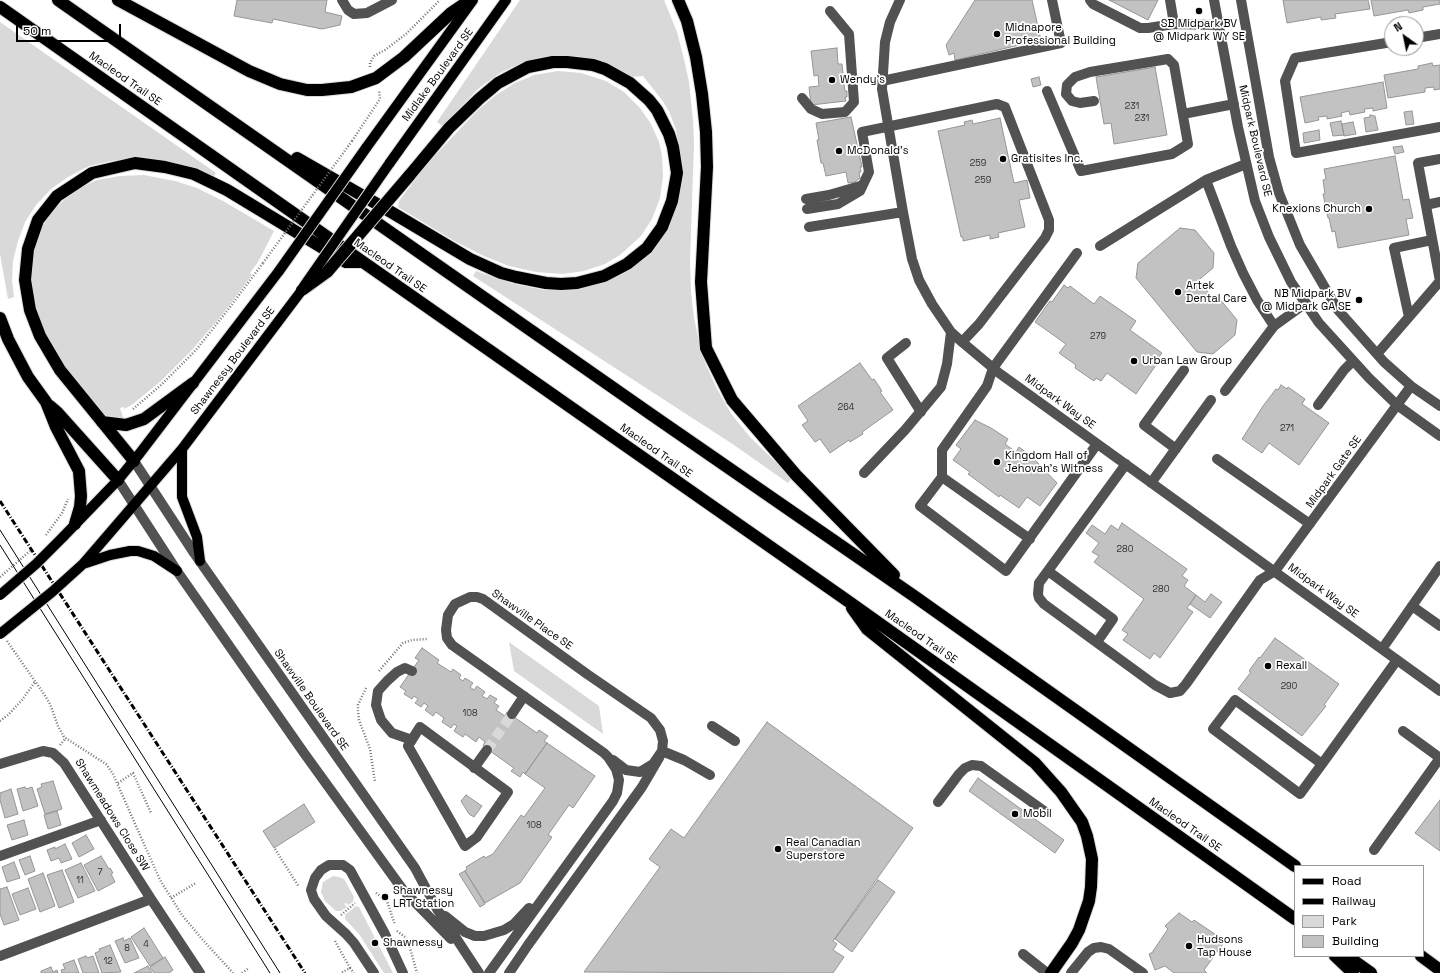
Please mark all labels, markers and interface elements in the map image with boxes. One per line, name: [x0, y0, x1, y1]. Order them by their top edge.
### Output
marker: SB Midpark BV @ Midpark WY SE: [1194, 6, 1204, 16]
scale bar: [18, 16, 123, 42]
north arrow: [1384, 16, 1424, 56]
place label: SB Midpark BV @ Midpark WY SE: [1153, 17, 1245, 43]
text: N: [1391, 19, 1405, 35]
place label: Midnapore Professional Building: [1005, 21, 1116, 47]
text: 50 m: [23, 23, 51, 39]
street label: Midlake Boulevard SE: [400, 26, 476, 124]
marker: Midnapore Professional Building: [992, 29, 1002, 39]
street label: Macleod Trail SE: [86, 49, 164, 109]
place label: Wendy's: [840, 73, 885, 87]
marker: Wendy's: [827, 75, 837, 85]
street label: Midpark Boulevard SE: [1236, 84, 1274, 198]
house number: 231: [1125, 102, 1139, 112]
house number: 231: [1135, 114, 1149, 124]
place label: McDonald's: [847, 144, 909, 158]
marker: McDonald's: [834, 146, 844, 156]
place label: Gratisites Inc.: [1011, 152, 1083, 166]
marker: Gratisites Inc.: [998, 154, 1008, 164]
house number: 259: [970, 159, 986, 169]
house number: 259: [975, 176, 991, 186]
place label: Knexions Church: [1272, 202, 1361, 216]
marker: Knexions Church: [1364, 204, 1374, 214]
street label: Macleod Trail SE: [351, 236, 429, 296]
place label: Artek Dental Care: [1186, 279, 1247, 305]
marker: Artek Dental Care: [1173, 287, 1183, 297]
place label: NB Midpark BV @ Midpark GA SE: [1261, 287, 1351, 313]
marker: NB Midpark BV @ Midpark GA SE: [1354, 295, 1364, 305]
street label: Shawnessy Boulevard SE: [188, 304, 278, 418]
house number: 279: [1090, 332, 1106, 342]
place label: Urban Law Group: [1142, 354, 1232, 368]
marker: Urban Law Group: [1129, 356, 1139, 366]
street label: Midpark Way SE: [1022, 372, 1098, 432]
house number: 264: [838, 403, 854, 413]
street label: Macleod Trail SE: [617, 421, 695, 481]
house number: 271: [1280, 424, 1294, 434]
street label: Midpark Gate SE: [1303, 433, 1365, 511]
place label: Kingdom Hall of Jehovah's Witness: [1005, 449, 1103, 475]
marker: Kingdom Hall of Jehovah's Witness: [992, 457, 1002, 467]
house number: 280: [1117, 545, 1133, 555]
street label: Midpark Way SE: [1285, 561, 1361, 621]
house number: 280: [1153, 585, 1169, 595]
street label: Shawville Place SE: [489, 587, 575, 653]
street label: Macleod Trail SE: [882, 607, 960, 667]
street label: Shawville Boulevard SE: [271, 647, 351, 753]
place label: Rexall: [1276, 659, 1307, 673]
marker: Rexall: [1263, 661, 1273, 671]
house number: 290: [1281, 682, 1297, 692]
house number: 108: [462, 709, 478, 719]
street label: Shawmeadows Close SW: [72, 756, 152, 874]
street label: Macleod Trail SE: [1146, 795, 1224, 855]
place label: Mobil: [1023, 807, 1052, 821]
marker: Mobil: [1010, 809, 1020, 819]
house number: 108: [526, 821, 542, 831]
place label: Real Canadian Superstore: [786, 836, 860, 862]
marker: Real Canadian Superstore: [773, 844, 783, 854]
legend: [1294, 865, 1424, 957]
house number: 7: [97, 868, 103, 878]
text: Road: [1332, 873, 1361, 889]
house number: 11: [76, 876, 84, 886]
place label: Shawnessy LRT Station: [393, 884, 454, 910]
marker: Shawnessy LRT Station: [380, 892, 390, 902]
text: Railway: [1332, 893, 1376, 909]
text: Park: [1332, 913, 1357, 929]
place label: Hudsons Tap House: [1197, 933, 1252, 959]
text: Building: [1332, 933, 1379, 949]
place label: Shawnessy: [383, 936, 443, 950]
marker: Shawnessy: [370, 938, 380, 948]
house number: 4: [143, 940, 149, 950]
marker: Hudsons Tap House: [1184, 941, 1194, 951]
house number: 8: [124, 944, 130, 954]
house number: 12: [103, 957, 113, 967]

